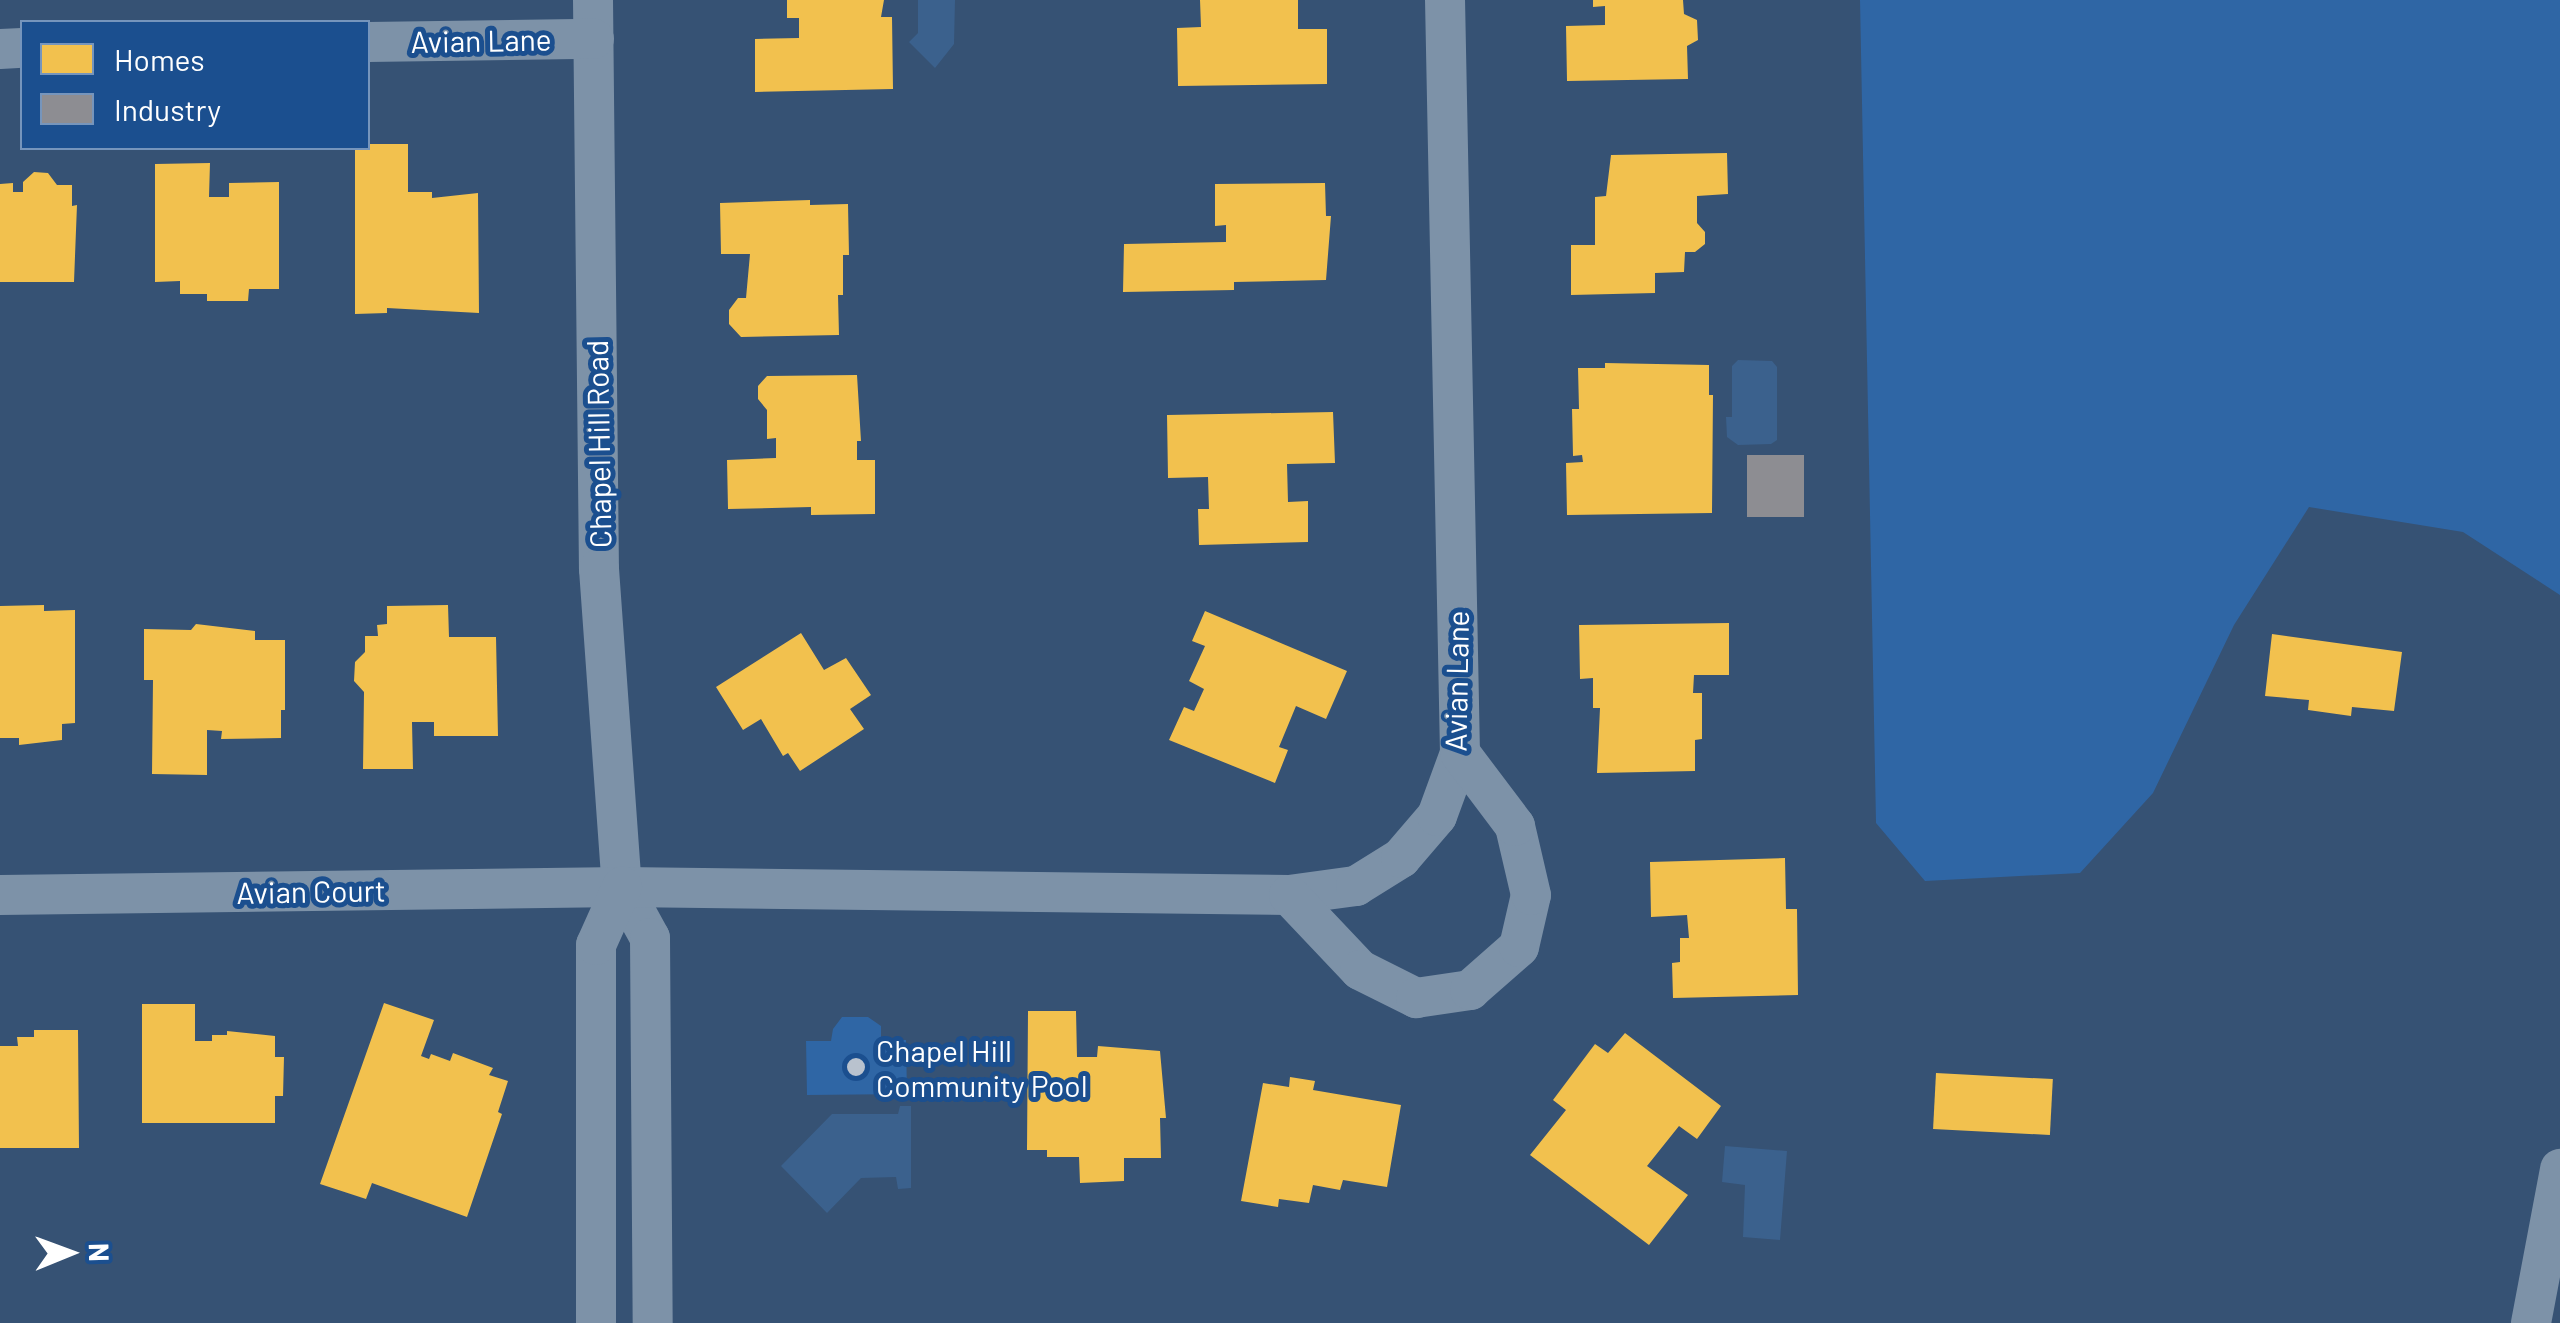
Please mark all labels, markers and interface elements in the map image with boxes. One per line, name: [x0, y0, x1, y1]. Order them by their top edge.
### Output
legend: [20, 20, 370, 150]
street label: Avian Lane: [410, 21, 552, 59]
text: Homes: [114, 41, 205, 77]
text: Industry: [114, 91, 221, 127]
street label: Chapel Hill Road: [578, 340, 618, 548]
street label: Avian Lane: [1437, 610, 1475, 752]
street label: Avian Court: [236, 872, 386, 910]
place label: Chapel Hill Community Pool: [876, 1032, 1088, 1102]
marker: Chapel Hill Community Pool: [845, 1056, 867, 1078]
north arrow: [20, 1203, 120, 1303]
text: N: [83, 1243, 117, 1262]

